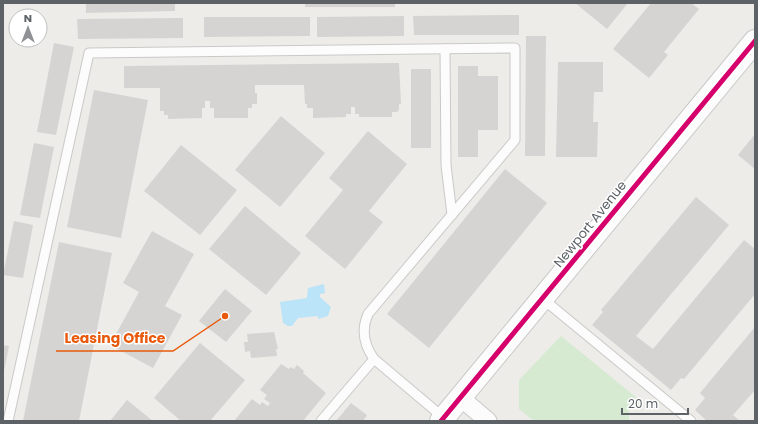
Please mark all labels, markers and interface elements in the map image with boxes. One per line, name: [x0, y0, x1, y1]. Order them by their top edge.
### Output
north arrow: [8, 8, 48, 48]
text: N: [24, 10, 32, 26]
street label: Newport Avenue: [549, 177, 631, 271]
callout: Leasing Office: [56, 325, 173, 351]
text: Leasing Office: [65, 328, 166, 348]
scale bar: [622, 390, 688, 416]
text: 20 m: [628, 395, 658, 412]

